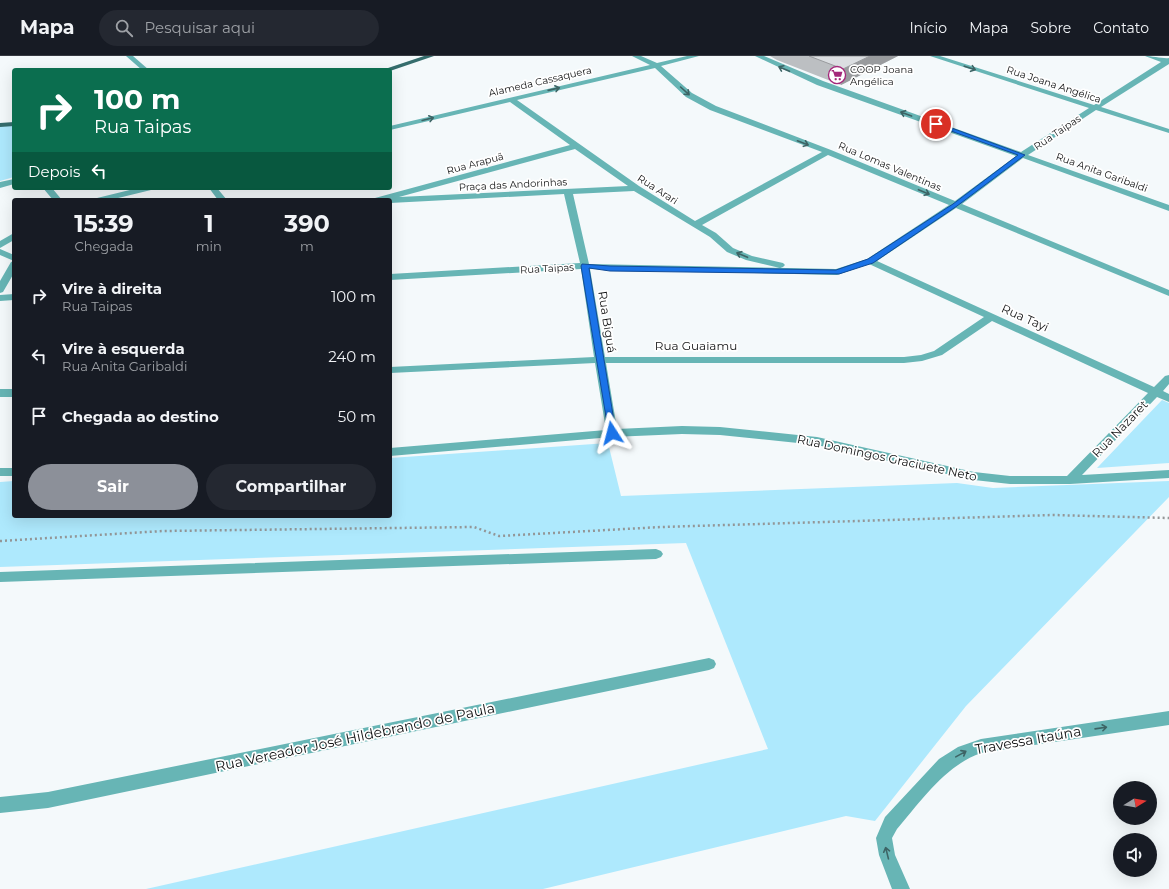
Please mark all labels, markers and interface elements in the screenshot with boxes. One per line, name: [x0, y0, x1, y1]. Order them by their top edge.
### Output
search box: [99, 10, 379, 46]
text: Mapa: [20, 16, 75, 39]
icon: search: [113, 17, 135, 39]
text: Pesquisar aqui: [145, 18, 255, 37]
text: Início: [909, 19, 947, 37]
text: Mapa: [969, 19, 1009, 37]
text: Sobre: [1031, 19, 1071, 37]
text: Contato: [1093, 19, 1149, 37]
street label: Alameda Cassaquera: [487, 63, 593, 100]
place label: COOP Joana Angélica: [850, 63, 913, 88]
street label: Rua Joana Angélica: [1005, 63, 1103, 106]
one-way arrow: [779, 65, 791, 72]
supermarket icon: COOP Joana Angélica: [827, 65, 847, 85]
one-way arrow: [964, 65, 977, 72]
text: 100 m: [94, 82, 180, 116]
icon: right: [28, 84, 80, 136]
one-way arrow: [548, 85, 561, 92]
one-way arrow: [680, 86, 690, 96]
pin: [919, 107, 953, 141]
one-way arrow: [901, 109, 913, 117]
street label: Rua Taipas: [1031, 112, 1083, 153]
icon: arrive: [925, 113, 947, 135]
one-way arrow: [421, 115, 434, 123]
text: Rua Taipas: [94, 116, 191, 138]
one-way arrow: [797, 139, 809, 147]
street label: Rua Lomas Valentinas: [836, 139, 943, 194]
street label: Rua Arapuã: [445, 150, 505, 177]
street label: Rua Anita Garibaldi: [1054, 150, 1149, 195]
icon: left: [88, 160, 110, 182]
text: Depois: [28, 162, 80, 181]
street label: Rua Arari: [635, 172, 680, 207]
street label: Praça das Andorinhas: [458, 175, 568, 194]
one-way arrow: [917, 189, 929, 196]
text: 15:39: [74, 209, 134, 238]
text: 1: [204, 209, 214, 238]
text: 390: [284, 209, 330, 238]
text: Chegada: [74, 238, 133, 254]
text: min: [196, 238, 222, 254]
text: m: [300, 238, 314, 254]
one-way arrow: [736, 251, 748, 258]
street label: Rua Taipas: [520, 261, 574, 276]
text: Vire à direita: [62, 279, 162, 298]
icon: right: [28, 285, 50, 307]
text: 100 m: [331, 287, 376, 306]
street label: Rua Biguá: [595, 290, 620, 354]
text: Rua Taipas: [62, 298, 132, 314]
street label: Rua Tayi: [999, 301, 1051, 335]
street label: Rua Guaiamu: [655, 338, 737, 353]
text: Vire à esquerda: [62, 339, 185, 358]
icon: left: [28, 345, 50, 367]
text: 240 m: [328, 347, 376, 366]
text: Rua Anita Garibaldi: [62, 358, 187, 374]
street label: Rua Nazaret: [1089, 397, 1151, 460]
icon: arrive: [28, 405, 50, 427]
text: Chegada ao destino: [62, 407, 219, 426]
text: 50 m: [338, 407, 376, 426]
position arrow: [591, 412, 633, 454]
street label: Rua Domingos Graciuete Neto: [796, 431, 978, 484]
button: Sair: [28, 464, 198, 510]
button: Compartilhar: [206, 464, 376, 510]
street label: Rua Vereador José Hildebrando de Paula: [214, 699, 496, 775]
street label: Travessa Itaúna: [974, 722, 1082, 758]
one-way arrow: [1094, 724, 1107, 732]
one-way arrow: [954, 750, 966, 758]
north arrow: [1113, 781, 1157, 825]
map controls: [1113, 781, 1157, 877]
button: sound: [1113, 833, 1157, 877]
one-way arrow: [883, 846, 891, 859]

